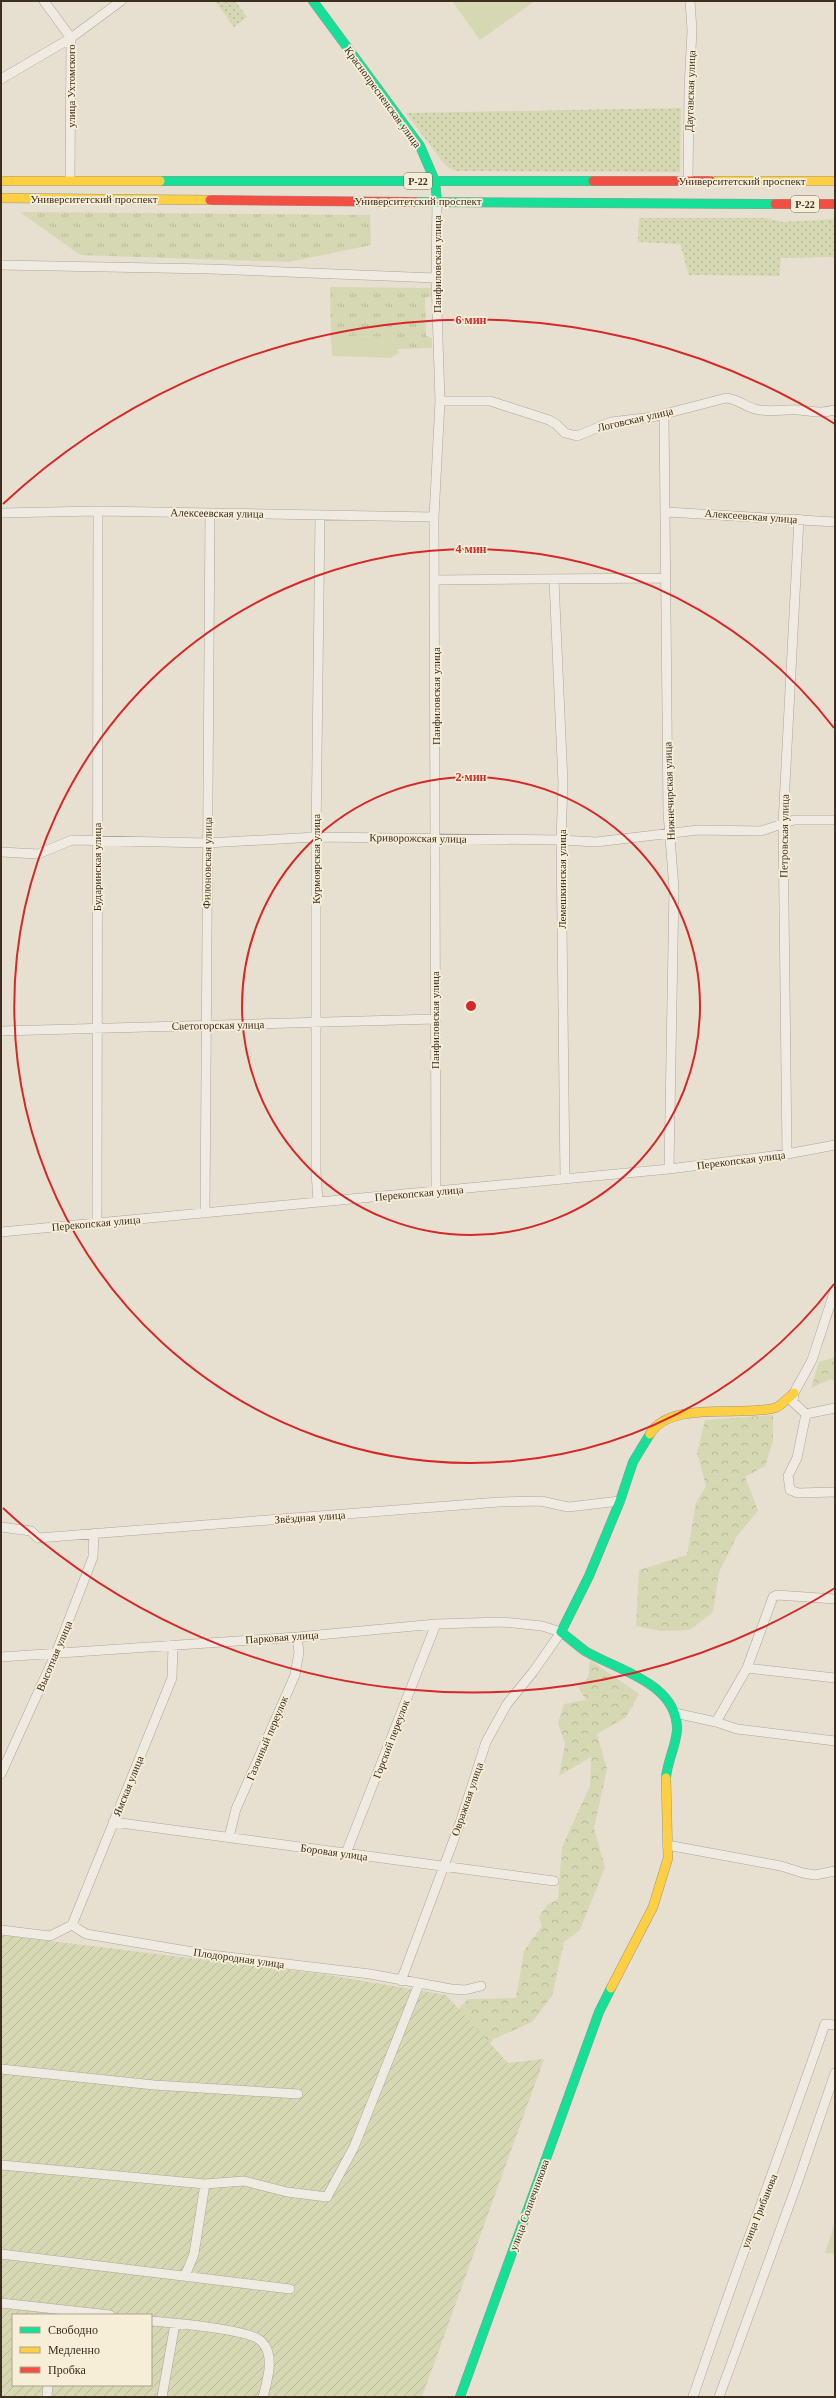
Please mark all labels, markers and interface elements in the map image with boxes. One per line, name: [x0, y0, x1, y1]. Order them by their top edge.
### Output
street label: улица Ухтомского: [65, 44, 77, 128]
street label: Краснопресненская улица: [342, 44, 424, 150]
street label: Даугавская улица: [683, 50, 697, 132]
road number: Р-22: [404, 173, 432, 189]
street label: Университетский проспект: [678, 175, 806, 187]
street label: Университетский проспект: [30, 193, 158, 205]
street label: Университетский проспект: [354, 195, 482, 207]
road number: Р-22: [791, 196, 819, 212]
street label: Панфиловская улица: [431, 215, 443, 313]
text: 6 мин: [455, 313, 487, 327]
street label: Логовская улица: [596, 404, 674, 434]
street label: Алексеевская улица: [170, 506, 264, 520]
street label: Алексеевская улица: [704, 507, 798, 525]
text: 4 мин: [455, 542, 487, 556]
street label: Панфиловская улица: [430, 647, 442, 745]
street label: Нижнечирская улица: [661, 741, 677, 841]
text: 2 мин: [455, 770, 487, 784]
street label: Петровская улица: [777, 794, 791, 878]
street label: Курмоярская улица: [310, 814, 322, 904]
street label: Филоновская улица: [200, 817, 214, 909]
street label: Бударинская улица: [91, 823, 103, 911]
street label: Лемешкинская улица: [556, 829, 568, 929]
street label: Криворожская улица: [369, 831, 467, 845]
street label: Панфиловская улица: [429, 971, 441, 1069]
centre of rings: [464, 999, 478, 1013]
street label: Светогорская улица: [172, 1018, 265, 1032]
street label: Перекопская улица: [696, 1149, 786, 1171]
street label: Перекопская улица: [374, 1183, 464, 1203]
street label: Перекопская улица: [51, 1213, 141, 1233]
street label: Звёздная улица: [274, 1509, 346, 1525]
street label: Высотная улица: [34, 1619, 74, 1693]
street label: Парковая улица: [245, 1628, 319, 1646]
street label: Газонный переулок: [244, 1693, 291, 1782]
street label: Горский переулок: [370, 1697, 412, 1780]
street label: Ямская улица: [110, 1754, 146, 1818]
street label: Овражная улица: [449, 1761, 485, 1837]
street label: Боровая улица: [300, 1841, 368, 1863]
street label: Плодородная улица: [193, 1946, 285, 1970]
street label: улица Солнечникова: [507, 2158, 551, 2252]
street label: улица Грибанова: [739, 2172, 779, 2250]
legend: [12, 2314, 152, 2386]
text: Свободно: [48, 2323, 98, 2337]
text: Медленно: [48, 2343, 100, 2357]
text: Пробка: [48, 2363, 86, 2377]

